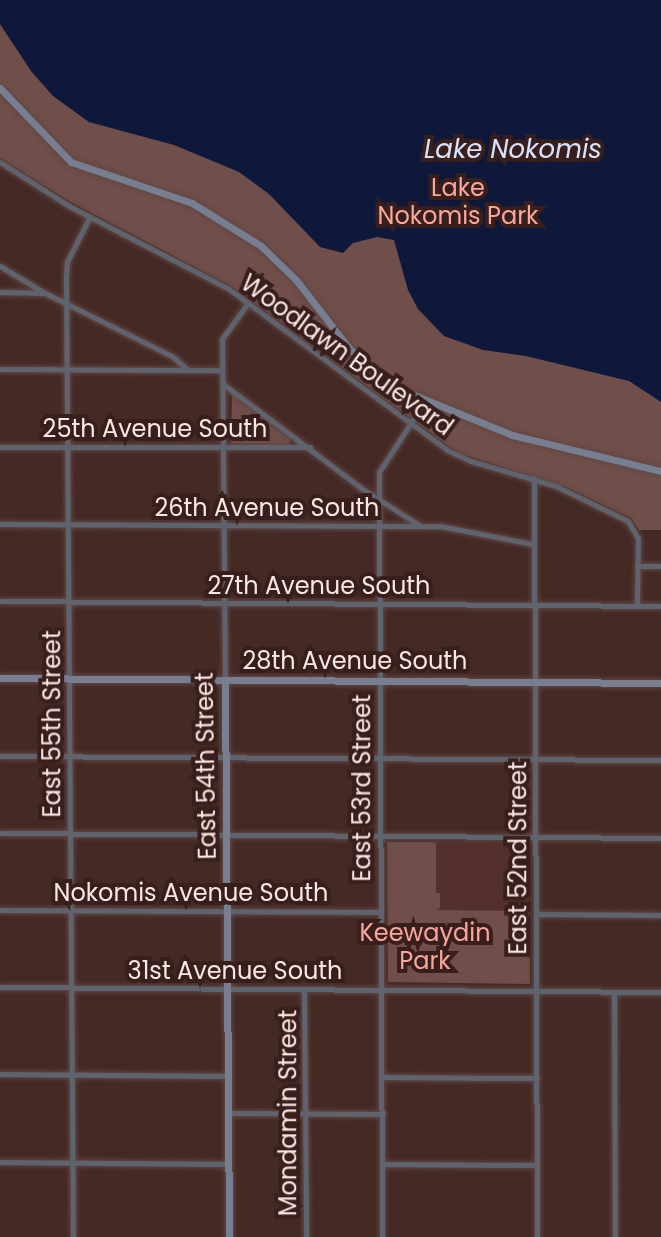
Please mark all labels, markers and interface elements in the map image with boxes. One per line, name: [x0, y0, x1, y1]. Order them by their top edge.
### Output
water label: Lake Nokomis: [424, 134, 602, 166]
park label: Lake Nokomis Park: [378, 174, 538, 230]
street label: Woodlawn Boulevard: [235, 268, 459, 442]
street label: 25th Avenue South: [43, 415, 267, 443]
street label: 26th Avenue South: [155, 494, 379, 522]
street label: 27th Avenue South: [208, 572, 430, 600]
street label: East 55th Street: [38, 630, 66, 818]
street label: 28th Avenue South: [243, 647, 467, 675]
street label: East 54th Street: [190, 672, 222, 860]
street label: East 53rd Street: [348, 694, 376, 882]
street label: East 52nd Street: [504, 761, 532, 955]
street label: Nokomis Avenue South: [54, 879, 328, 907]
park label: Keewaydin Park: [359, 919, 491, 975]
street label: 31st Avenue South: [128, 957, 342, 985]
street label: Mondamin Street: [274, 1010, 302, 1216]

